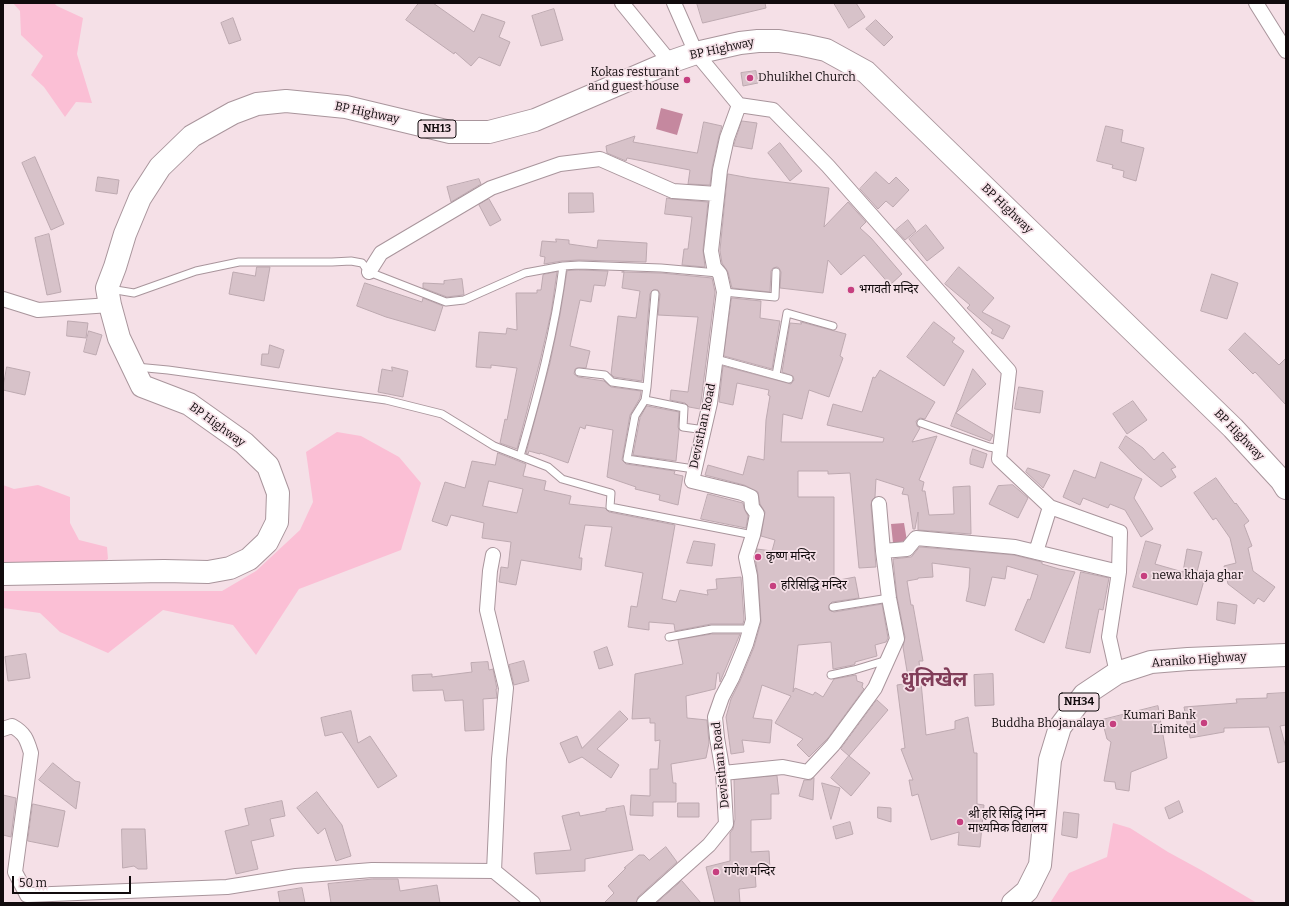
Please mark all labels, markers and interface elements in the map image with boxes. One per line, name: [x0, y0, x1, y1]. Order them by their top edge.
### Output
street label: BP Highway: [688, 35, 756, 63]
place label: Kokas resturant and guest house: [588, 66, 679, 94]
place label: Dhulikhel Church: [758, 71, 856, 85]
marker: Dhulikhel Church: [745, 73, 755, 83]
marker: Kokas resturant and guest house: [682, 75, 692, 85]
street label: BP Highway: [333, 99, 401, 127]
road number: NH13: [418, 120, 456, 138]
street label: BP Highway: [978, 181, 1036, 237]
place label: भगवती मन्दिर: [859, 283, 918, 297]
marker: भगवती मन्दिर: [846, 285, 856, 295]
street label: Devisthan Road: [687, 382, 719, 470]
street label: BP Highway: [186, 400, 248, 450]
street label: BP Highway: [1211, 406, 1267, 464]
place label: कृष्ण मन्दिर: [766, 550, 815, 564]
marker: कृष्ण मन्दिर: [753, 552, 763, 562]
place label: newa khaja ghar: [1152, 569, 1243, 583]
marker: newa khaja ghar: [1139, 571, 1149, 581]
place label: हरिसिद्धि मन्दिर: [781, 579, 847, 593]
marker: हरिसिद्धि मन्दिर: [768, 581, 778, 591]
street label: Araniko Highway: [1151, 649, 1247, 671]
district label: धुलिखेल: [901, 668, 967, 692]
road number: NH34: [1059, 693, 1099, 711]
place label: Kumari Bank Limited: [1123, 709, 1196, 737]
place label: Buddha Bhojanalaya: [991, 717, 1105, 731]
marker: Kumari Bank Limited: [1199, 718, 1209, 728]
marker: Buddha Bhojanalaya: [1108, 719, 1118, 729]
street label: Devisthan Road: [709, 721, 733, 809]
place label: श्री हरि सिद्धि निम्न माध्यमिक विद्यालय: [968, 808, 1047, 836]
marker: श्री हरि सिद्धि निम्न माध्यमिक विद्यालय: [955, 817, 965, 827]
place label: गणेश मन्दिर: [724, 865, 775, 879]
marker: गणेश मन्दिर: [711, 867, 721, 877]
scale bar: [14, 868, 133, 894]
text: 50 m: [19, 876, 47, 890]

